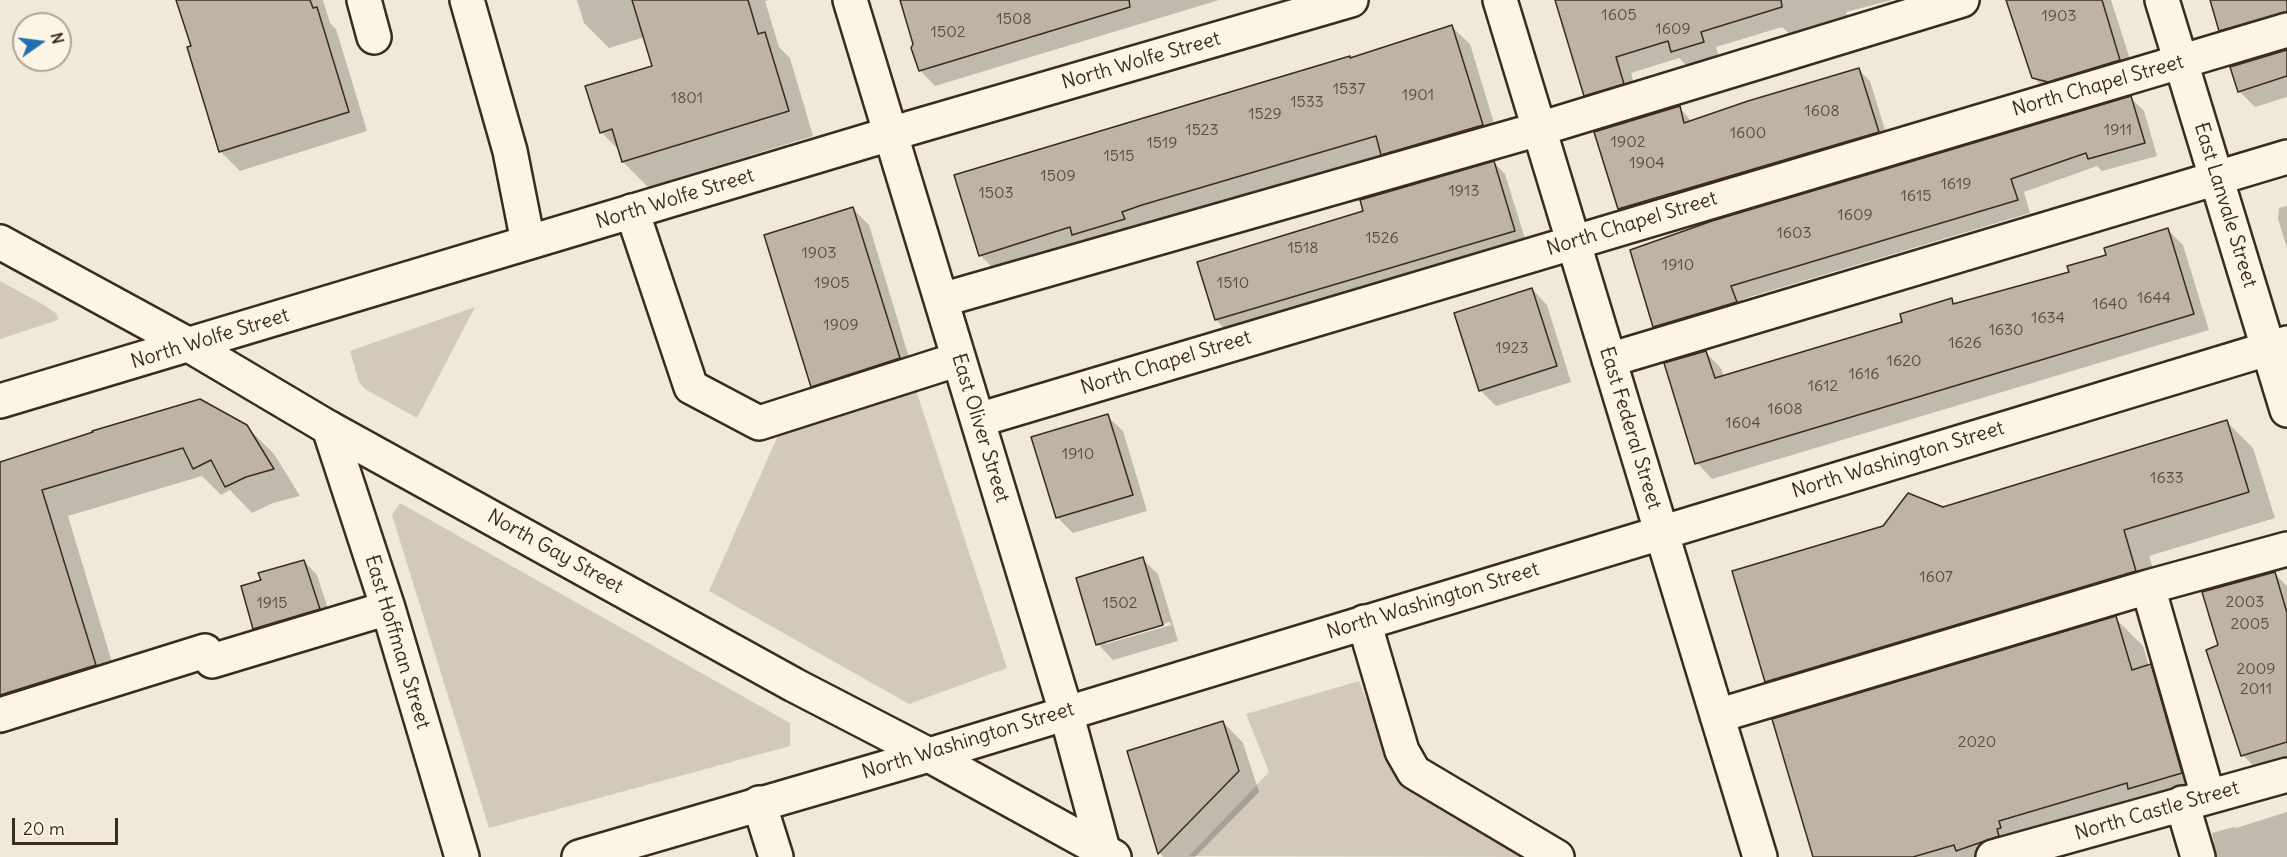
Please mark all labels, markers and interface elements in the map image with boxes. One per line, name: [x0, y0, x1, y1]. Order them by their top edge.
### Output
house number: 1605: [1601, 5, 1637, 25]
house number: 1903: [2041, 6, 2077, 26]
house number: 1508: [996, 9, 1032, 29]
north arrow: [12, 12, 72, 72]
house number: 1609: [1655, 19, 1691, 39]
house number: 1502: [931, 22, 965, 42]
street label: North Wolfe Street: [1059, 27, 1223, 95]
text: N: [46, 30, 69, 46]
street label: North Chapel Street: [2010, 50, 2186, 122]
house number: 1537: [1333, 79, 1365, 99]
house number: 1901: [1402, 85, 1434, 105]
house number: 1801: [671, 88, 703, 108]
house number: 1533: [1290, 92, 1324, 112]
house number: 1608: [1804, 101, 1840, 121]
house number: 1529: [1248, 104, 1282, 124]
street label: East Lanvale Street: [2188, 119, 2262, 291]
house number: 1523: [1185, 120, 1219, 140]
house number: 1911: [2104, 120, 2132, 140]
house number: 1600: [1730, 123, 1766, 143]
house number: 1902: [1611, 132, 1645, 152]
house number: 1519: [1146, 133, 1178, 153]
house number: 1515: [1103, 146, 1135, 166]
house number: 1904: [1629, 153, 1665, 173]
street label: North Wolfe Street: [593, 164, 757, 234]
house number: 1509: [1040, 166, 1076, 186]
house number: 1619: [1940, 174, 1972, 194]
house number: 1913: [1449, 181, 1479, 201]
house number: 1503: [978, 183, 1014, 203]
house number: 1615: [1900, 186, 1932, 206]
street label: North Chapel Street: [1544, 187, 1720, 261]
house number: 1609: [1837, 205, 1873, 225]
house number: 1603: [1776, 223, 1812, 243]
house number: 1526: [1365, 228, 1399, 248]
house number: 1518: [1287, 238, 1319, 258]
house number: 1903: [801, 243, 837, 263]
house number: 1910: [1662, 255, 1694, 275]
house number: 1905: [814, 273, 850, 293]
house number: 1510: [1217, 273, 1249, 293]
house number: 1644: [2137, 288, 2171, 308]
house number: 1640: [2092, 294, 2128, 314]
street label: North Wolfe Street: [128, 304, 292, 374]
house number: 1634: [2031, 308, 2065, 328]
house number: 1909: [823, 315, 859, 335]
house number: 1630: [1988, 320, 2024, 340]
street label: North Chapel Street: [1078, 326, 1254, 400]
house number: 1626: [1948, 333, 1982, 353]
house number: 1923: [1495, 338, 1529, 358]
street label: East Federal Street: [1594, 344, 1666, 512]
street label: East Oliver Street: [946, 351, 1014, 505]
house number: 1620: [1887, 351, 1921, 371]
house number: 1616: [1848, 364, 1880, 384]
house number: 1612: [1808, 376, 1838, 396]
house number: 1608: [1767, 399, 1803, 419]
house number: 1604: [1725, 413, 1761, 433]
street label: North Washington Street: [1789, 416, 2007, 504]
house number: 1910: [1062, 444, 1094, 464]
house number: 1633: [2150, 468, 2184, 488]
street label: North Gay Street: [483, 505, 627, 599]
street label: East Hoffman Street: [359, 552, 435, 732]
street label: North Washington Street: [1324, 557, 1542, 645]
house number: 1607: [1919, 567, 1953, 587]
house number: 2003: [2226, 592, 2264, 612]
house number: 1915: [256, 593, 288, 613]
house number: 1502: [1103, 593, 1137, 613]
house number: 2005: [2230, 614, 2270, 634]
house number: 2009: [2236, 659, 2276, 679]
house number: 2011: [2240, 679, 2272, 699]
street label: North Washington Street: [859, 697, 1077, 785]
house number: 2020: [1958, 732, 1996, 752]
street label: North Castle Street: [2072, 776, 2242, 846]
scale bar: [15, 806, 122, 844]
text: 20 m: [23, 817, 65, 840]

